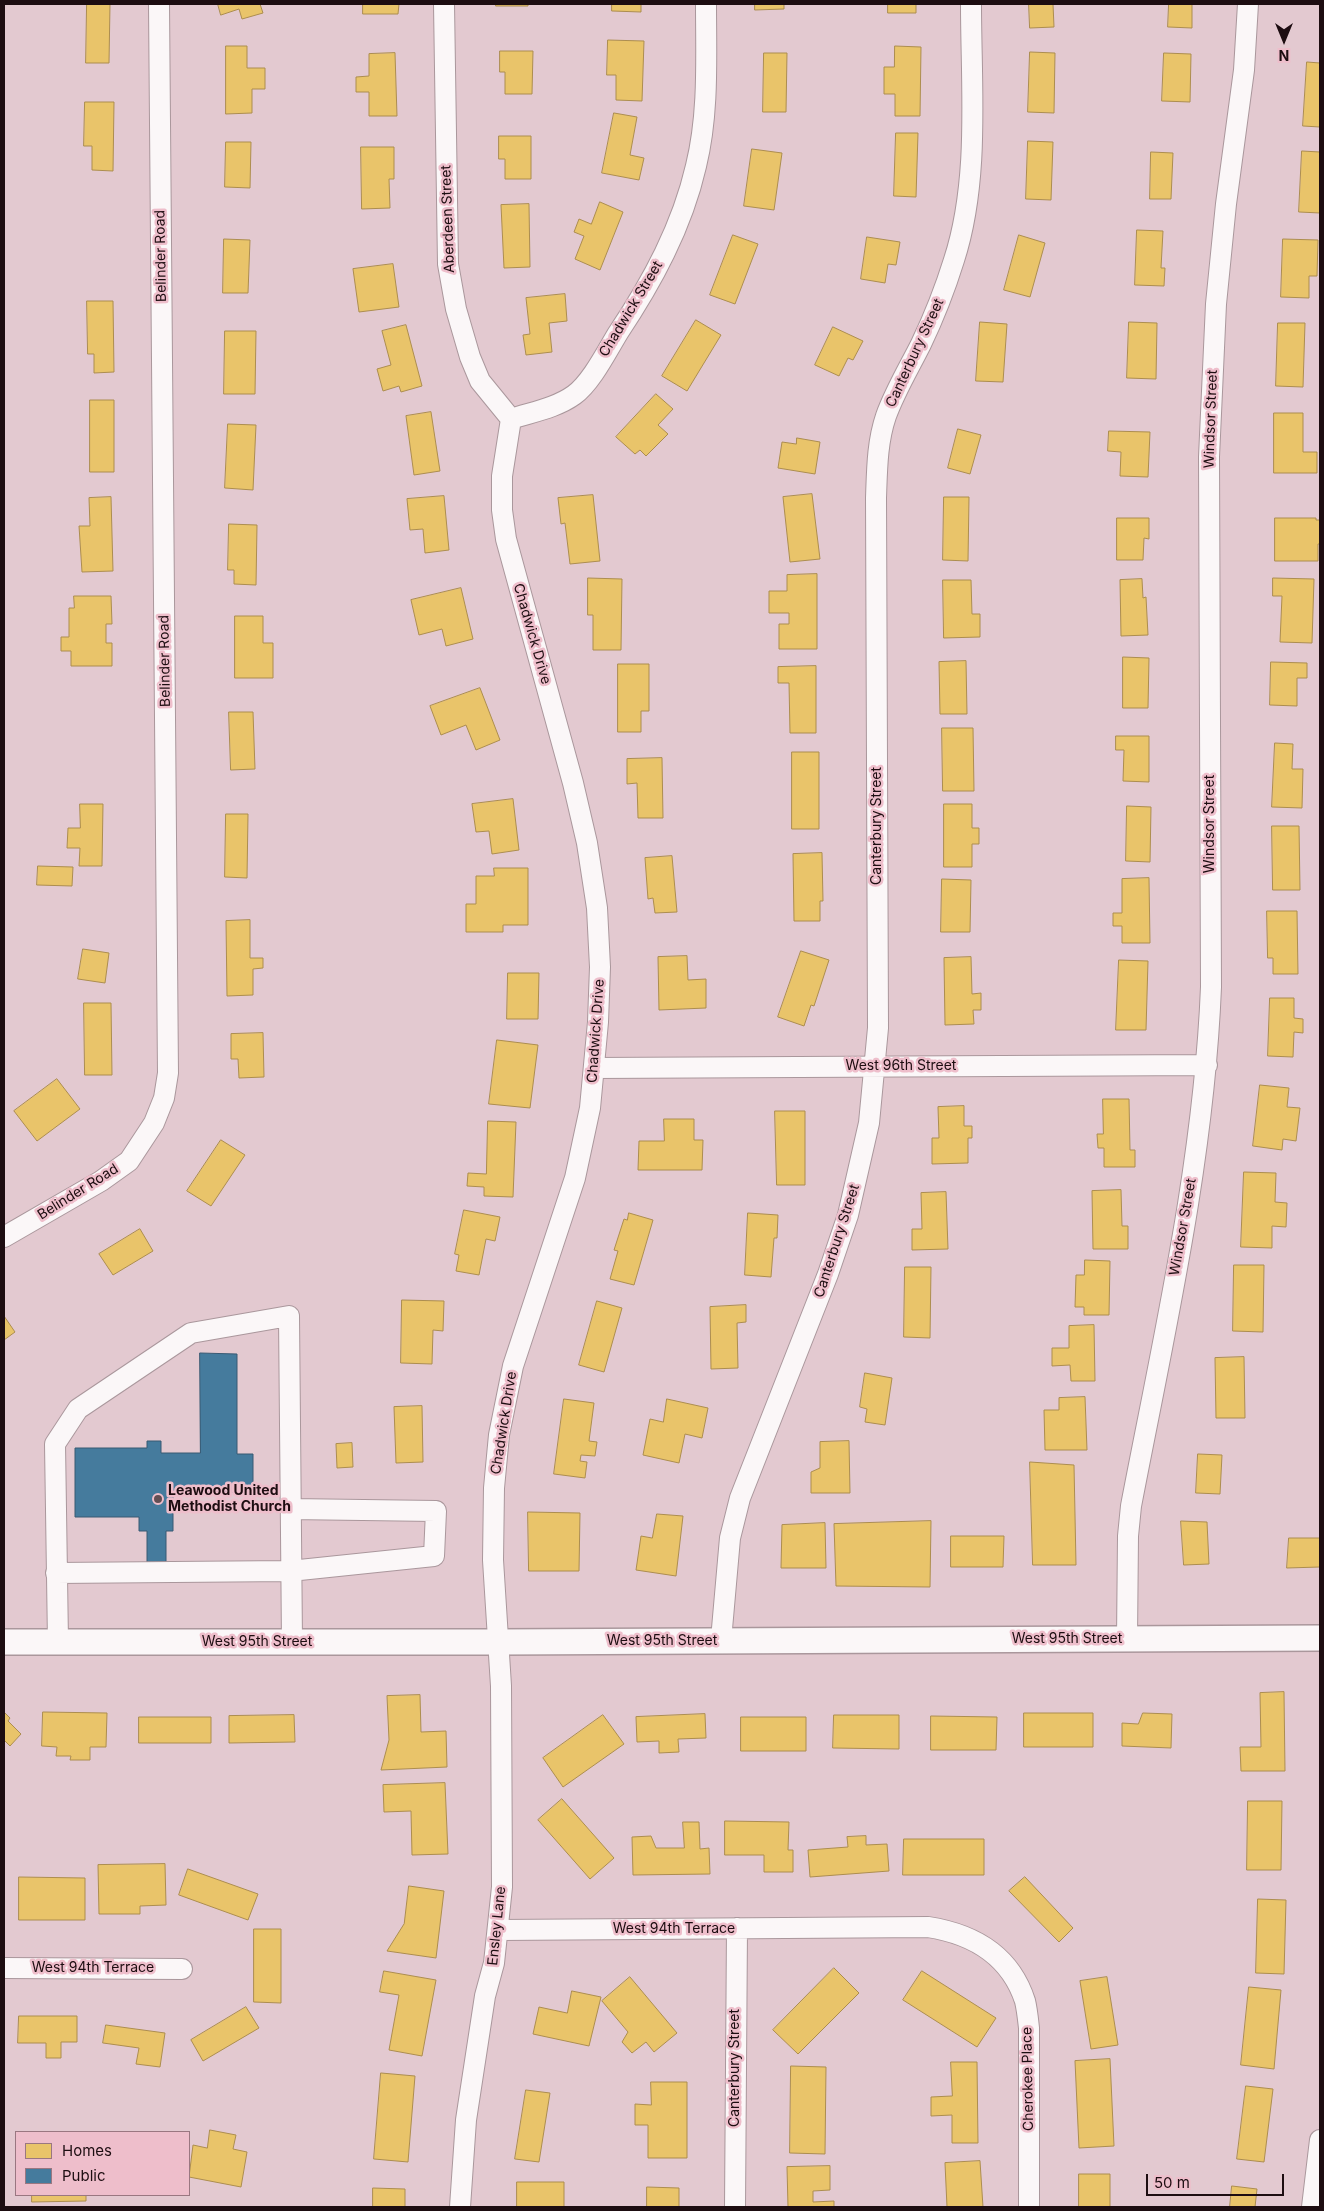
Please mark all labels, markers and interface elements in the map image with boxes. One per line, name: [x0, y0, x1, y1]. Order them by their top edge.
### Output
north arrow: [1259, 15, 1309, 65]
text: N: [1279, 47, 1289, 64]
street label: Aberdeen Street: [438, 165, 458, 273]
street label: Belinder Road: [152, 210, 170, 302]
street label: Chadwick Street: [596, 258, 666, 360]
street label: Canterbury Street: [882, 296, 948, 410]
street label: Windsor Street: [1201, 369, 1221, 469]
street label: Chadwick Drive: [510, 582, 554, 686]
street label: Belinder Road: [156, 615, 174, 707]
street label: Canterbury Street: [869, 767, 885, 885]
street label: Windsor Street: [1202, 775, 1218, 873]
street label: Chadwick Drive: [584, 978, 608, 1084]
street label: West 96th Street: [846, 1058, 956, 1074]
street label: Belinder Road: [35, 1160, 121, 1224]
street label: Windsor Street: [1166, 1177, 1200, 1277]
street label: Canterbury Street: [811, 1182, 863, 1300]
street label: Chadwick Drive: [488, 1370, 520, 1476]
place label: Leawood United Methodist Church: [168, 1483, 291, 1515]
marker: Leawood United Methodist Church: [152, 1493, 164, 1505]
street label: West 95th Street: [1012, 1631, 1122, 1647]
street label: West 95th Street: [607, 1633, 717, 1649]
street label: West 95th Street: [202, 1634, 312, 1650]
street label: Ensley Lane: [484, 1886, 510, 1966]
street label: West 94th Terrace: [613, 1921, 735, 1937]
street label: West 94th Terrace: [32, 1960, 154, 1976]
street label: Canterbury Street: [727, 2009, 743, 2127]
street label: Cherokee Place: [1019, 2027, 1037, 2131]
legend: [15, 2131, 190, 2196]
text: Homes: [62, 2141, 112, 2160]
scale bar: [1149, 2164, 1286, 2196]
text: Public: [62, 2166, 105, 2185]
text: 50 m: [1154, 2173, 1190, 2192]

